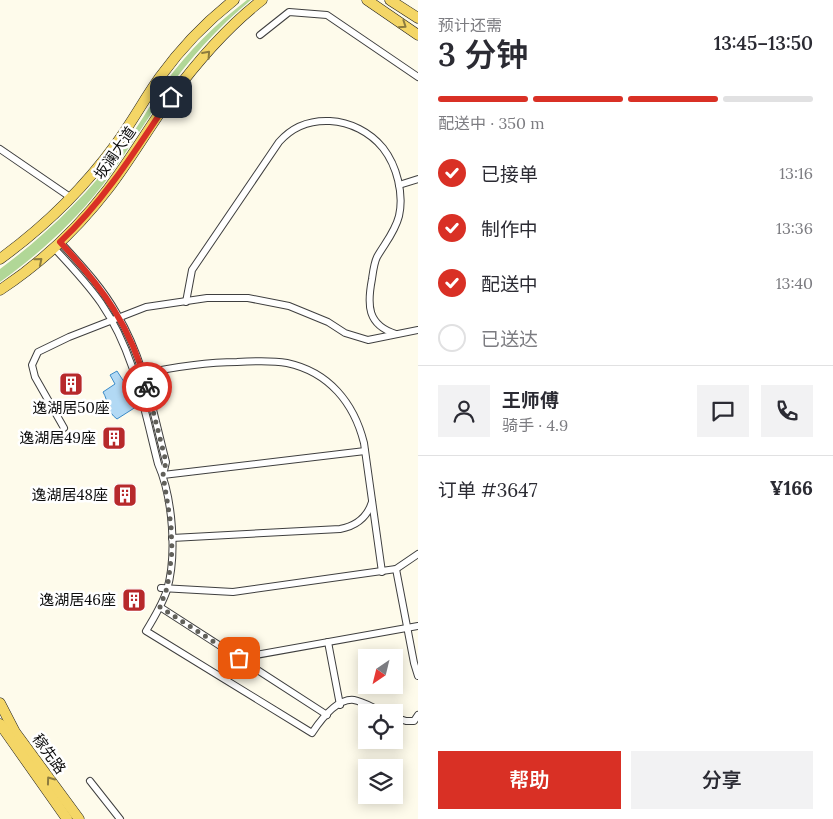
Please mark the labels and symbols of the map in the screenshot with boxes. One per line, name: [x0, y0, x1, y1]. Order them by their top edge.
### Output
one-way arrow: [398, 19, 407, 28]
one-way arrow: [201, 50, 210, 59]
pin: [150, 76, 192, 118]
street label: 坂澜大道: [90, 123, 140, 183]
one-way arrow: [33, 258, 42, 266]
courier: [122, 362, 172, 412]
building icon: 逸湖居50座: [58, 371, 84, 397]
place label: 逸湖居50座: [32, 398, 110, 417]
building icon: 逸湖居49座: [101, 425, 127, 451]
place label: 逸湖居49座: [19, 428, 96, 447]
building icon: 逸湖居48座: [112, 482, 138, 508]
place label: 逸湖居48座: [31, 485, 108, 504]
building icon: 逸湖居46座: [121, 587, 147, 613]
place label: 逸湖居46座: [39, 590, 116, 609]
pin: [218, 637, 260, 679]
north arrow: [358, 649, 402, 694]
street label: 稼先路: [28, 730, 70, 777]
one-way arrow: [47, 776, 56, 786]

